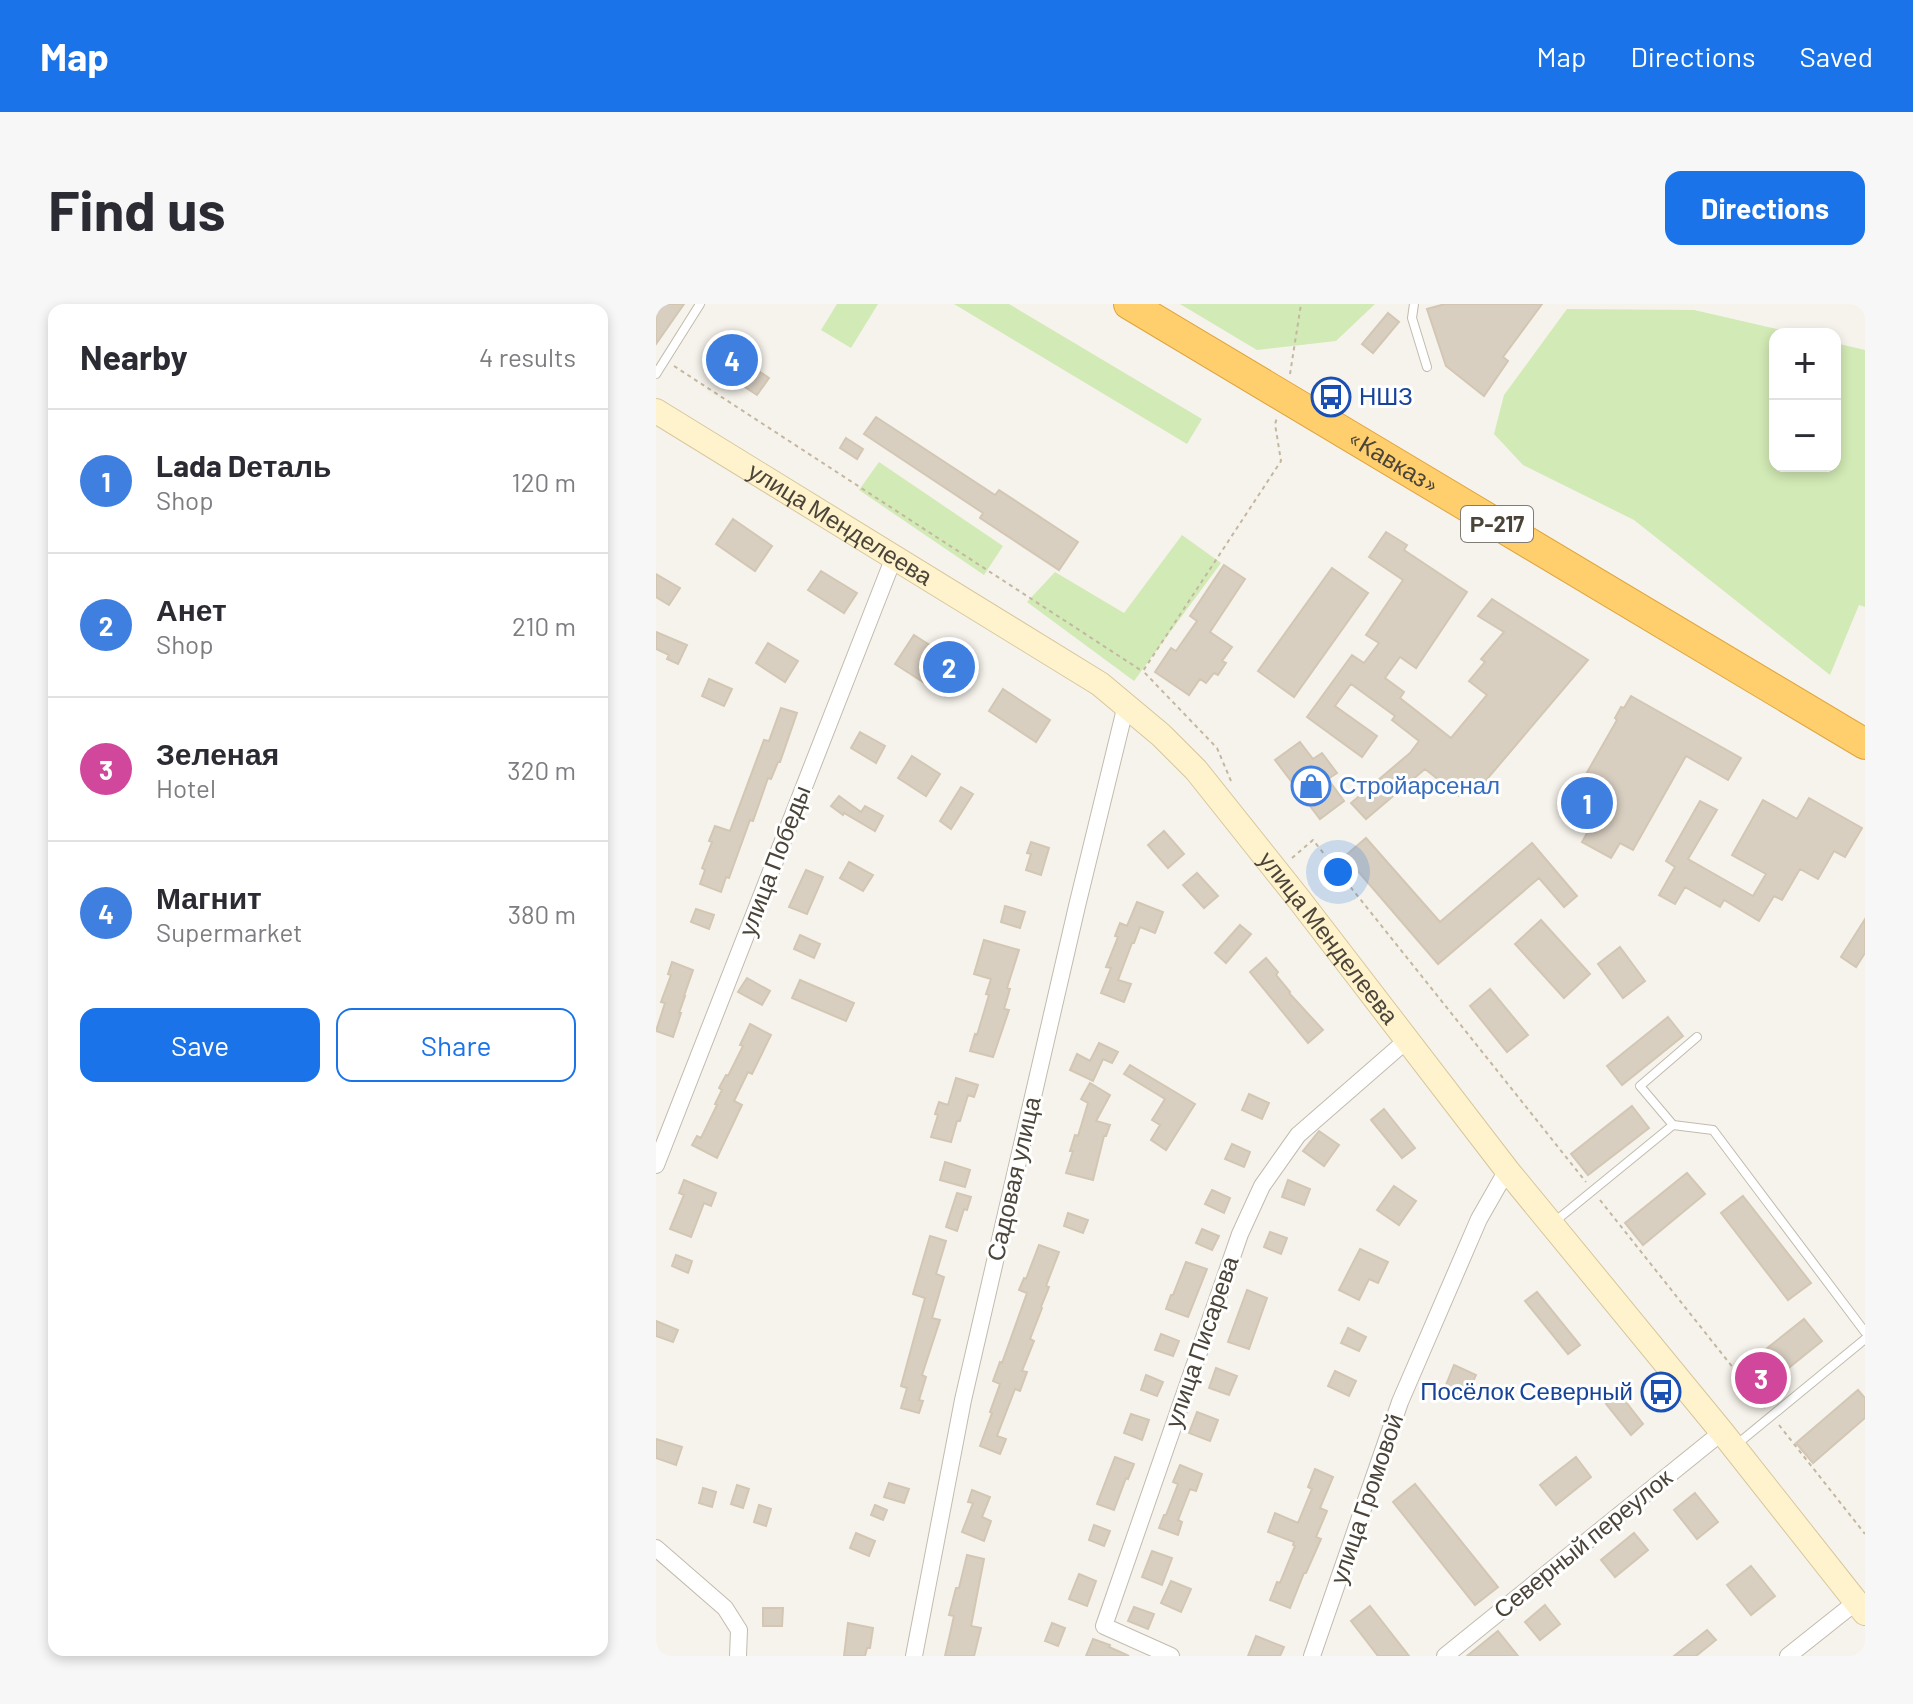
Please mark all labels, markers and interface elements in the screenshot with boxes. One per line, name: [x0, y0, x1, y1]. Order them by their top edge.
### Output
text: Map: [40, 33, 109, 79]
text: Map: [1537, 39, 1586, 73]
text: Directions: [1630, 39, 1756, 73]
text: Saved: [1800, 39, 1873, 73]
button: Directions: [1665, 171, 1865, 245]
text: Find us: [48, 175, 226, 242]
map controls: [1769, 328, 1841, 472]
button: +: [1769, 328, 1841, 400]
pin: 4: [706, 330, 758, 390]
text: Nearby: [80, 336, 188, 377]
text: 4 results: [479, 341, 576, 372]
bus stop icon: НШЗ: [1310, 376, 1352, 418]
place label: НШЗ: [1359, 381, 1413, 410]
button: −: [1769, 400, 1841, 472]
street label: «Кавказ»: [1343, 422, 1445, 499]
text: Lada Dеталь: [156, 447, 332, 483]
street label: улица Менделеева: [743, 455, 939, 591]
text: 1: [101, 466, 111, 497]
text: 120 m: [512, 466, 576, 497]
text: Shop: [156, 484, 214, 515]
road number: Р-217: [1461, 506, 1533, 542]
text: Анет: [156, 591, 227, 627]
text: 2: [99, 610, 113, 641]
text: 210 m: [512, 610, 576, 641]
text: Shop: [156, 628, 214, 659]
pin: 2: [923, 637, 975, 697]
text: Зеленая: [156, 735, 279, 771]
text: 3: [99, 754, 113, 785]
text: 320 m: [507, 754, 576, 785]
shop icon: Стройарсенал: [1290, 765, 1332, 807]
place label: Стройарсенал: [1339, 770, 1500, 799]
text: Hotel: [156, 772, 216, 803]
pin: 1: [1561, 773, 1613, 833]
street label: улица Победы: [732, 781, 816, 940]
street label: улица Менделеева: [1253, 845, 1406, 1030]
your location: [1318, 852, 1358, 892]
text: Магнит: [156, 879, 262, 915]
text: 4: [98, 898, 114, 929]
text: 380 m: [508, 898, 576, 929]
text: Supermarket: [156, 916, 303, 947]
button: Save: [80, 1008, 320, 1082]
button: Share: [336, 1008, 576, 1082]
street label: Садовая улица: [980, 1093, 1046, 1264]
street label: улица Писарева: [1158, 1251, 1244, 1431]
pin: 3: [1735, 1348, 1787, 1408]
bus stop icon: Посёлок Северный: [1640, 1371, 1682, 1413]
place label: Посёлок Северный: [1420, 1376, 1633, 1405]
street label: улица Громовой: [1323, 1410, 1408, 1587]
street label: Северный переулок: [1487, 1462, 1677, 1624]

